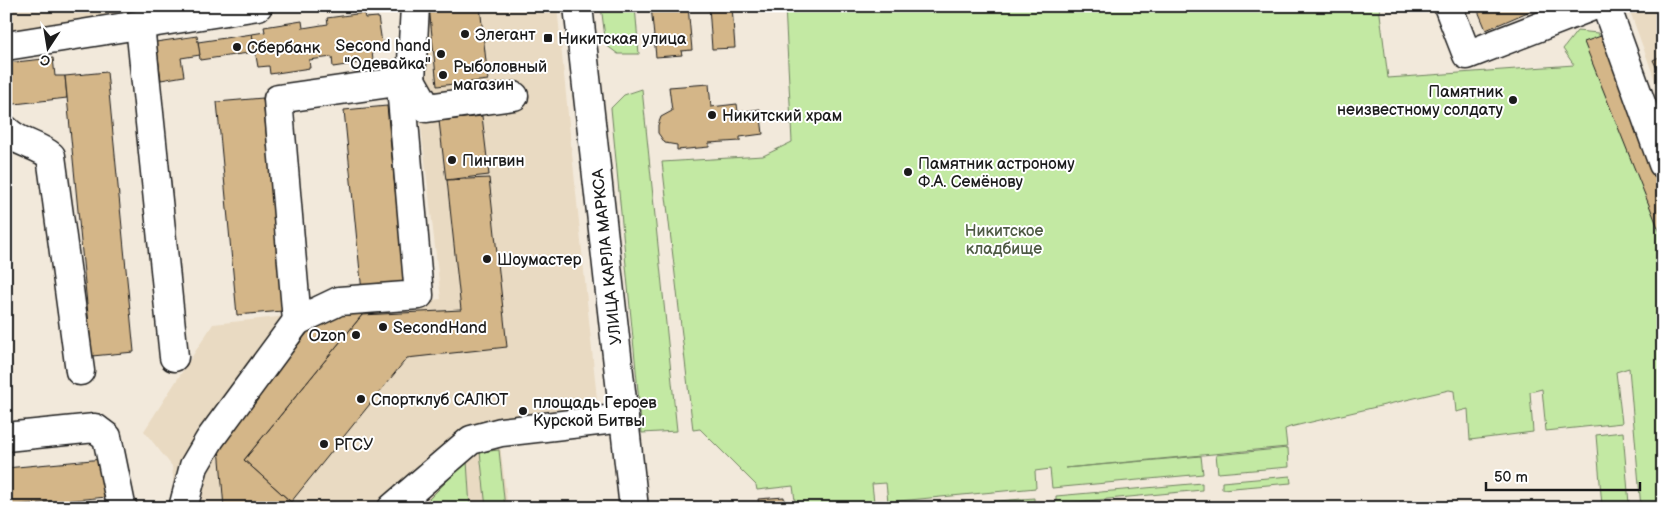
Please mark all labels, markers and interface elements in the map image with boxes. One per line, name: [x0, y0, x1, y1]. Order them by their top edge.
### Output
north arrow: [22, 22, 72, 72]
place label: Элегант: [475, 26, 536, 45]
marker: Элегант: [459, 28, 471, 40]
place label: Никитская улица: [558, 30, 687, 49]
marker: Никитская улица: [542, 32, 554, 44]
place label: Second hand "Одевайка": [336, 37, 431, 74]
place label: Сбербанк: [247, 39, 321, 58]
marker: Сбербанк: [231, 41, 243, 53]
marker: Second hand "Одевайка": [435, 48, 447, 60]
text: С: [39, 51, 52, 70]
place label: Рыболовный магазин: [453, 58, 547, 95]
marker: Рыболовный магазин: [437, 69, 449, 81]
place label: Памятник неизвестному солдату: [1337, 83, 1504, 120]
marker: Памятник неизвестному солдату: [1507, 94, 1519, 106]
place label: Никитский храм: [722, 107, 842, 126]
marker: Никитский храм: [706, 109, 718, 121]
place label: Пингвин: [462, 152, 525, 171]
marker: Пингвин: [446, 154, 458, 166]
place label: Памятник астроному Ф.А. Семёнову: [918, 155, 1075, 192]
marker: Памятник астроному Ф.А. Семёнову: [902, 166, 914, 178]
street label: УЛИЦА КАРЛА МАРКСА: [589, 168, 626, 346]
park label: Никитское кладбище: [965, 222, 1043, 259]
place label: Шоумастер: [497, 251, 581, 270]
marker: Шоумастер: [481, 253, 493, 265]
place label: SecondHand: [393, 319, 487, 338]
marker: SecondHand: [377, 321, 389, 333]
place label: Ozon: [308, 327, 346, 346]
marker: Ozon: [350, 329, 362, 341]
place label: Спортклуб САЛЮТ: [371, 391, 509, 410]
marker: Спортклуб САЛЮТ: [355, 393, 367, 405]
place label: площадь Героев Курской Битвы: [533, 394, 657, 431]
marker: площадь Героев Курской Битвы: [517, 405, 529, 417]
place label: РГСУ: [334, 436, 373, 455]
marker: РГСУ: [318, 438, 330, 450]
scale bar: [1486, 459, 1640, 491]
text: 50 m: [1494, 468, 1528, 487]

